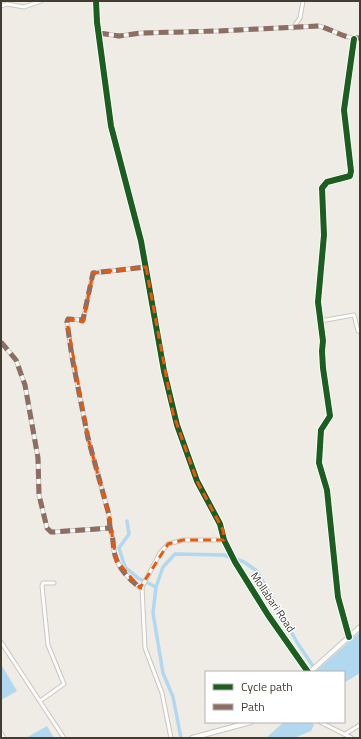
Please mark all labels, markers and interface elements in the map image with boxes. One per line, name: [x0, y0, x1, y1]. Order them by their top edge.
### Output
street label: Mollabari Road: [247, 569, 299, 635]
legend: [205, 671, 345, 723]
text: Cycle path: [241, 677, 293, 696]
text: Path: [241, 697, 265, 716]

